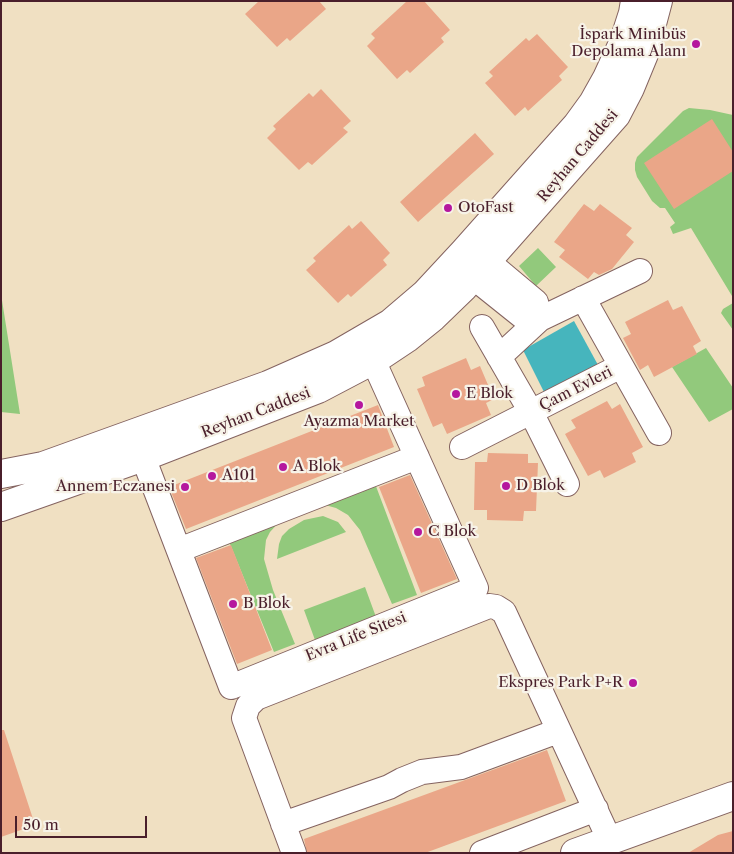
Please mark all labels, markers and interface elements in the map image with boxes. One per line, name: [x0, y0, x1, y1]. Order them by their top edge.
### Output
place label: İspark Minibüs Depolama Alanı: [571, 26, 686, 61]
marker: İspark Minibüs Depolama Alanı: [690, 38, 702, 50]
street label: Reyhan Caddesi: [534, 106, 622, 206]
place label: OtoFast: [458, 199, 513, 217]
marker: OtoFast: [442, 202, 454, 214]
street label: Çam Evleri: [536, 363, 616, 415]
street label: Reyhan Caddesi: [199, 384, 313, 442]
place label: E Blok: [466, 385, 513, 403]
marker: E Blok: [450, 388, 462, 400]
marker: Ayazma Market: [353, 399, 365, 411]
place label: Ayazma Market: [304, 413, 414, 431]
place label: A Blok: [293, 458, 341, 476]
marker: A Blok: [277, 461, 289, 473]
place label: A101: [222, 467, 255, 485]
marker: A101: [206, 470, 218, 482]
place label: D Blok: [516, 477, 565, 495]
place label: Annem Eczanesi: [56, 478, 175, 496]
marker: D Blok: [500, 480, 512, 492]
marker: Annem Eczanesi: [179, 481, 191, 493]
place label: C Blok: [428, 523, 476, 541]
marker: C Blok: [412, 526, 424, 538]
place label: B Blok: [243, 595, 290, 613]
marker: B Blok: [227, 598, 239, 610]
street label: Evra Life Sitesi: [303, 609, 409, 665]
place label: Ekspres Park P+R: [498, 674, 623, 692]
marker: Ekspres Park P+R: [627, 677, 639, 689]
scale bar: [18, 806, 150, 838]
text: 50 m: [23, 815, 59, 834]

